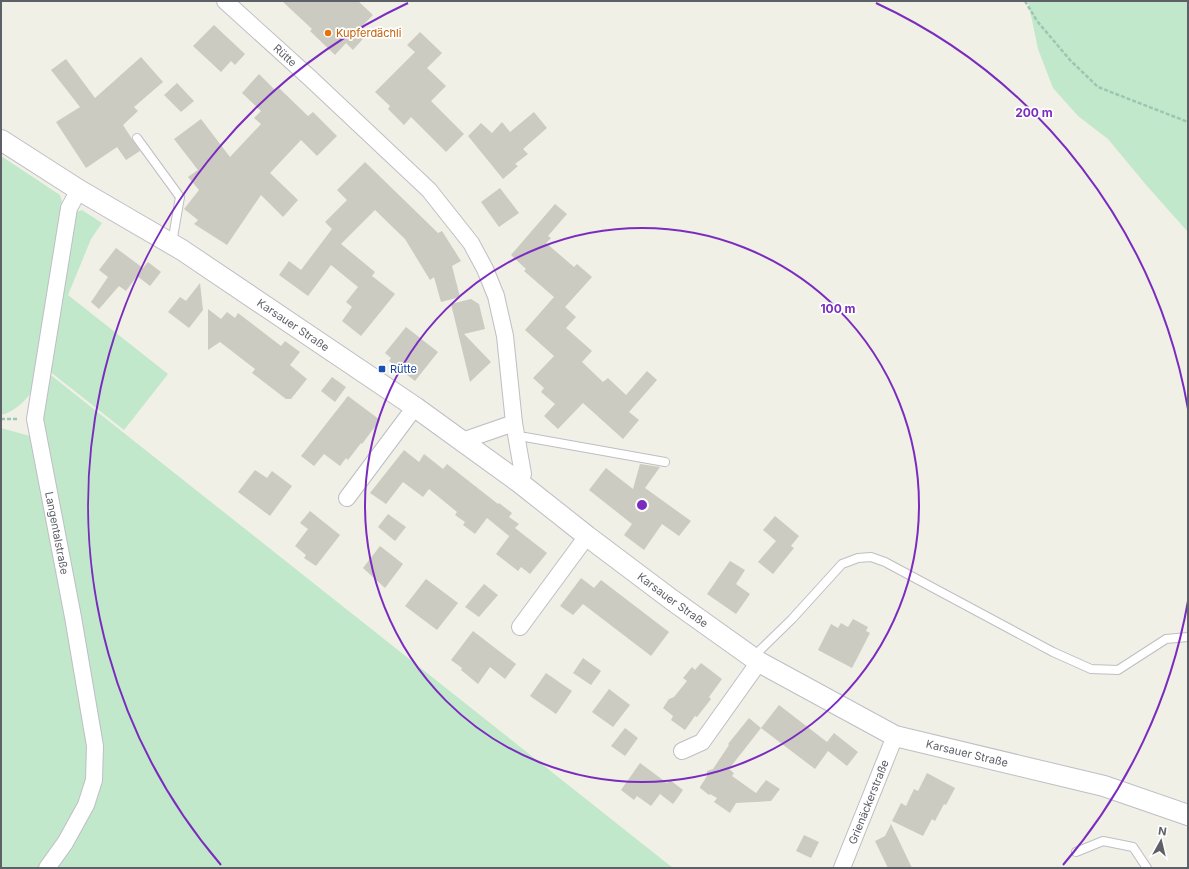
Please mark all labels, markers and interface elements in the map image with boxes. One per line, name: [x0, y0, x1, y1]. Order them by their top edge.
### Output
place label: Kupferdächli: [336, 26, 401, 40]
marker: Kupferdächli: [323, 28, 333, 38]
street label: Rütte: [270, 41, 300, 70]
text: 200 m: [1015, 105, 1053, 120]
street label: Karsauer Straße: [254, 296, 332, 354]
text: 100 m: [820, 301, 856, 316]
place label: Rütte: [390, 362, 417, 376]
marker: Rütte: [377, 364, 387, 374]
street label: Langentalstraße: [42, 490, 72, 576]
centre of rings: [635, 498, 649, 512]
street label: Karsauer Straße: [635, 570, 711, 631]
street label: Karsauer Straße: [925, 737, 1010, 770]
street label: Grienäckerstraße: [845, 758, 892, 846]
north arrow: [1141, 821, 1181, 861]
text: N: [1157, 824, 1168, 839]

